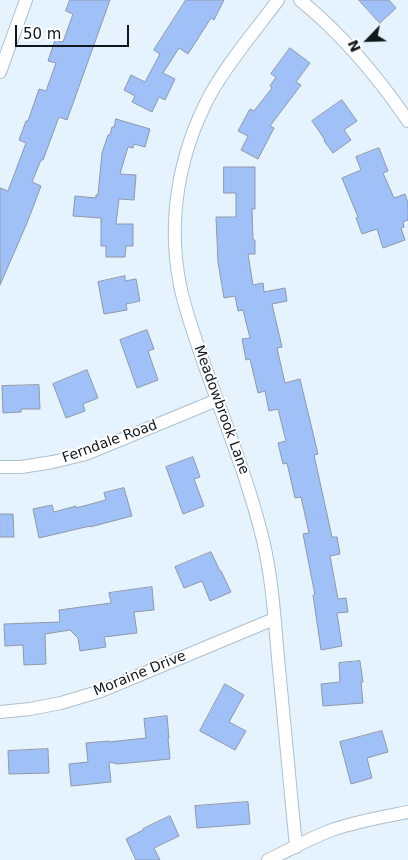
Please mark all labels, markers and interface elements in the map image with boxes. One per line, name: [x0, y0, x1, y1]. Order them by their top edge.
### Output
scale bar: [18, 15, 131, 47]
north arrow: [343, 15, 393, 65]
text: 50 m: [23, 25, 61, 43]
text: N: [345, 37, 364, 55]
street label: Meadowbrook Lane: [190, 343, 252, 477]
street label: Ferndale Road: [60, 417, 160, 467]
street label: Moraine Drive: [91, 648, 189, 700]

